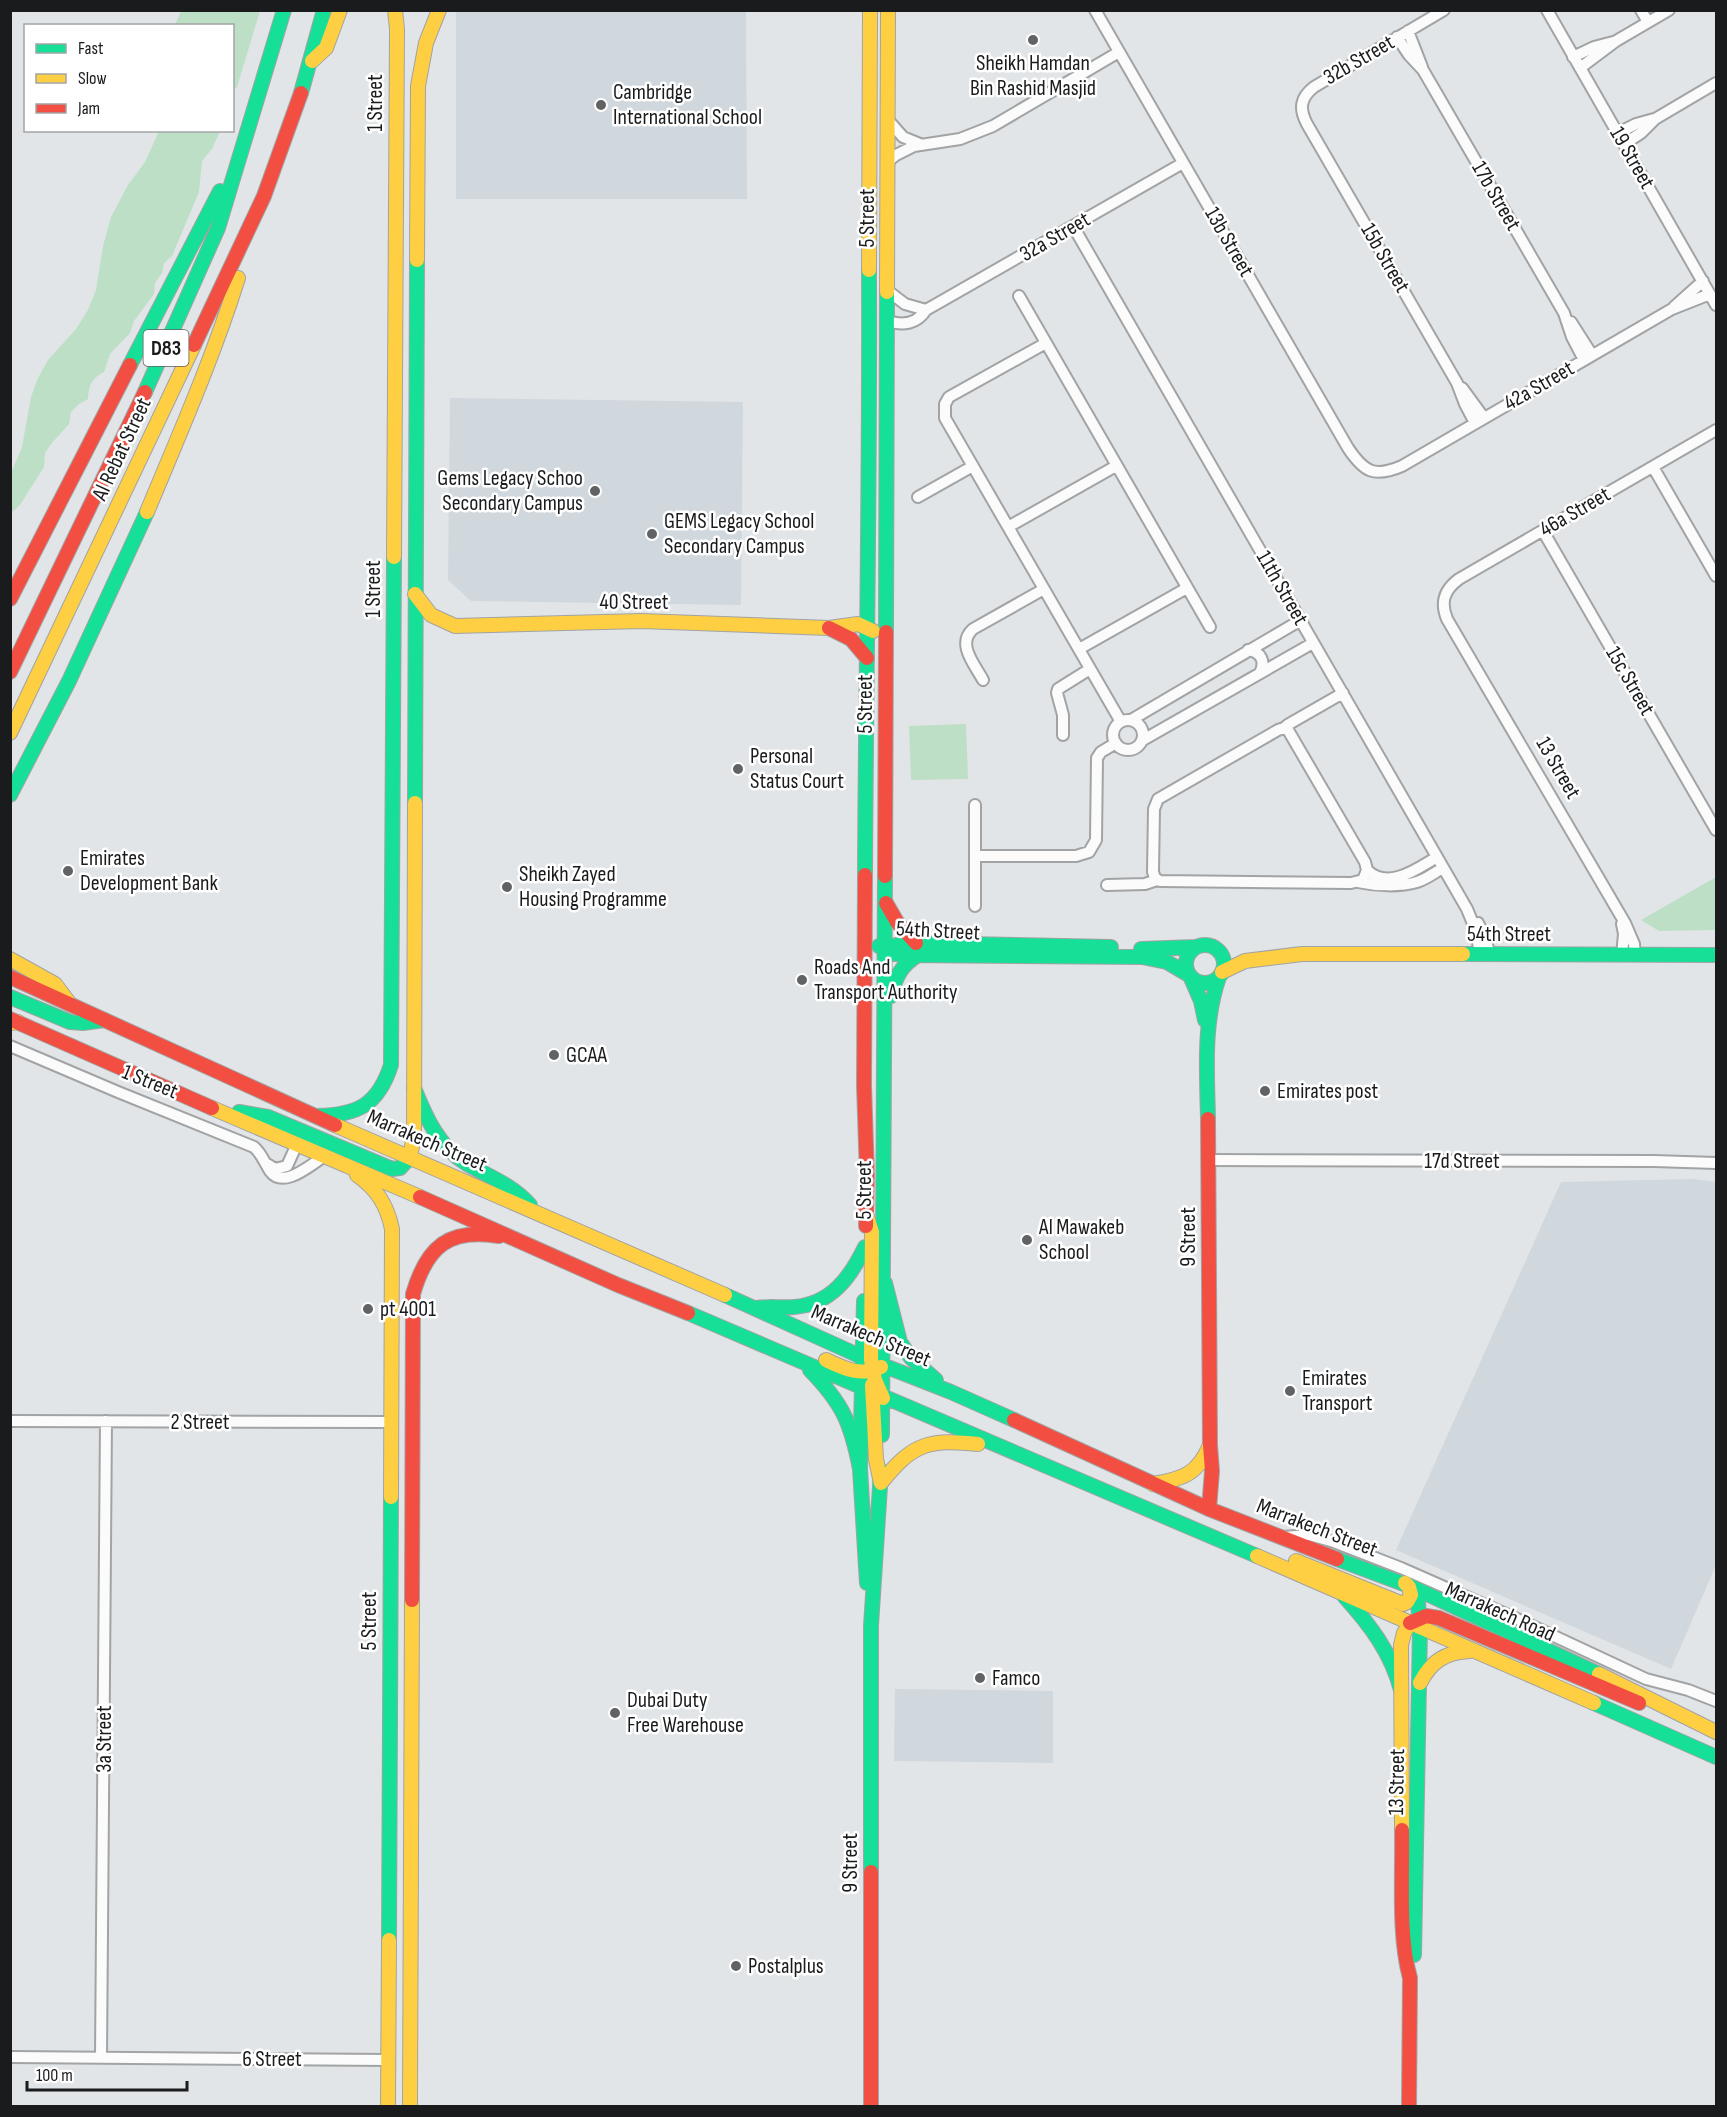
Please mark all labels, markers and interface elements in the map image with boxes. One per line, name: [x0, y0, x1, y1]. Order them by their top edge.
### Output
legend: [24, 24, 234, 132]
street label: 32b Street: [1319, 29, 1399, 91]
marker: Sheikh Hamdan Bin Rashid Masjid: [1026, 33, 1040, 47]
text: Fast: [78, 38, 104, 59]
place label: Sheikh Hamdan Bin Rashid Masjid: [970, 50, 1096, 102]
text: Slow: [78, 68, 107, 89]
street label: 1 Street: [362, 74, 389, 132]
place label: Cambridge International School: [613, 79, 762, 131]
text: Jam: [77, 98, 100, 119]
marker: Cambridge International School: [594, 98, 608, 112]
street label: 19 Street: [1603, 122, 1661, 194]
street label: 17b Street: [1465, 157, 1527, 236]
street label: 5 Street: [854, 188, 881, 247]
street label: 13b Street: [1198, 202, 1260, 282]
street label: 32a Street: [1015, 206, 1095, 268]
street label: 15b Street: [1354, 219, 1416, 298]
road number: D83: [144, 330, 188, 366]
street label: 42a Street: [1499, 355, 1579, 417]
street label: Al Rebat Street: [86, 393, 158, 506]
place label: Gems Legacy Schoo Secondary Campus: [437, 465, 583, 517]
street label: 46a Street: [1535, 481, 1615, 543]
marker: Gems Legacy Schoo Secondary Campus: [588, 484, 602, 498]
place label: GEMS Legacy School Secondary Campus: [664, 508, 814, 560]
marker: GEMS Legacy School Secondary Campus: [645, 527, 659, 541]
street label: 11th Street: [1250, 546, 1314, 630]
street label: 1 Street: [360, 560, 387, 618]
street label: 40 Street: [600, 589, 669, 616]
street label: 15c Street: [1599, 642, 1661, 721]
street label: 5 Street: [852, 674, 879, 733]
street label: 13 Street: [1530, 732, 1587, 804]
place label: Personal Status Court: [750, 743, 844, 795]
marker: Personal Status Court: [731, 762, 745, 776]
place label: Emirates Development Bank: [80, 845, 219, 897]
place label: Sheikh Zayed Housing Programme: [519, 861, 667, 913]
marker: Emirates Development Bank: [61, 864, 75, 878]
marker: Sheikh Zayed Housing Programme: [500, 880, 514, 894]
street label: 54th Street: [895, 915, 981, 947]
street label: 54th Street: [1467, 921, 1551, 948]
place label: Roads And Transport Authority: [814, 954, 958, 1006]
marker: Roads And Transport Authority: [795, 973, 809, 987]
place label: GCAA: [566, 1042, 607, 1069]
marker: GCAA: [547, 1048, 561, 1062]
street label: 1 Street: [118, 1059, 182, 1105]
place label: Emirates post: [1277, 1078, 1379, 1105]
marker: Emirates post: [1258, 1084, 1272, 1098]
street label: Marrakech Street: [363, 1104, 491, 1178]
street label: 17d Street: [1424, 1148, 1500, 1175]
street label: 5 Street: [851, 1160, 878, 1219]
street label: 9 Street: [1175, 1207, 1202, 1267]
place label: Al Mawakeb School: [1038, 1214, 1124, 1266]
marker: Al Mawakeb School: [1020, 1233, 1034, 1247]
place label: pt 4001: [380, 1296, 436, 1323]
street label: Marrakech Street: [807, 1299, 935, 1373]
marker: pt 4001: [361, 1302, 375, 1316]
place label: Emirates Transport: [1302, 1365, 1373, 1417]
marker: Emirates Transport: [1283, 1384, 1297, 1398]
street label: 2 Street: [171, 1409, 230, 1436]
street label: Marrakech Street: [1253, 1493, 1382, 1564]
street label: Marrakech Road: [1441, 1576, 1559, 1648]
street label: 5 Street: [356, 1591, 383, 1650]
place label: Famco: [992, 1665, 1040, 1692]
marker: Famco: [973, 1671, 987, 1685]
place label: Dubai Duty Free Warehouse: [627, 1687, 744, 1739]
street label: 3a Street: [91, 1705, 118, 1773]
marker: Dubai Duty Free Warehouse: [608, 1706, 622, 1720]
street label: 13 Street: [1383, 1748, 1411, 1816]
street label: 9 Street: [837, 1833, 864, 1893]
place label: Postalplus: [748, 1953, 824, 1980]
marker: Postalplus: [729, 1959, 743, 1973]
street label: 6 Street: [242, 2046, 302, 2073]
scale bar: [27, 2054, 188, 2092]
text: 100 m: [36, 2065, 73, 2086]

